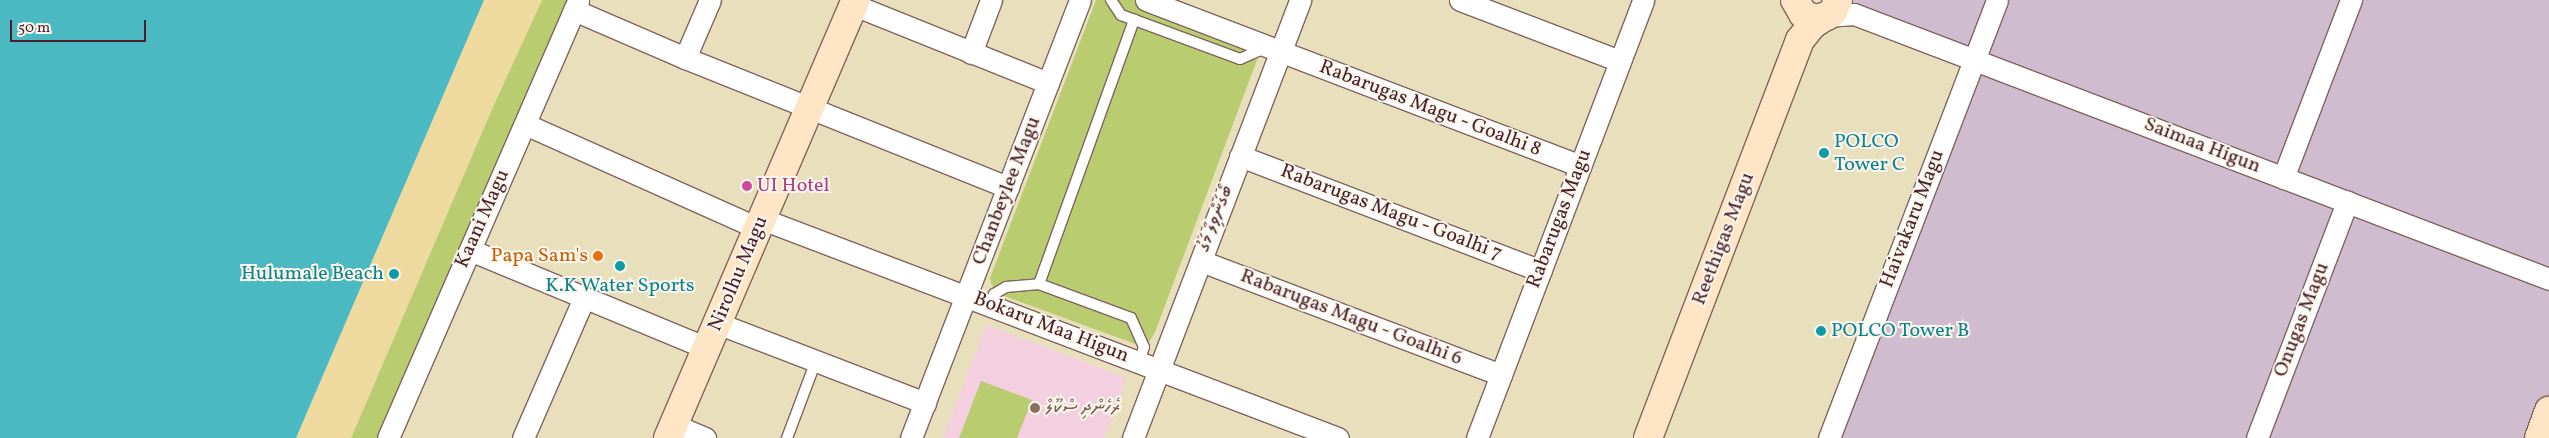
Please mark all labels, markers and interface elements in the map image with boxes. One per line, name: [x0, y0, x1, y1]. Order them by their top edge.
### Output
scale bar: [12, 10, 149, 42]
text: 50 m: [18, 18, 50, 39]
street label: Rabarugas Magu - Goalhi 8: [1315, 55, 1545, 163]
street label: Chanbeylee Magu: [968, 113, 1046, 269]
street label: Saimaa Higun: [2140, 113, 2264, 179]
place label: POLCO Tower C: [1834, 130, 1905, 177]
street label: Rabarugas Magu: [1522, 146, 1598, 292]
street label: Haivakaru Magu: [1876, 146, 1950, 292]
marker: POLCO Tower C: [1818, 147, 1830, 159]
street label: Rabarugas Magu - Goalhi 7: [1276, 159, 1506, 267]
street label: Kaani Magu: [451, 166, 515, 272]
street label: Reethigas Magu: [1688, 169, 1760, 309]
place label: UI Hotel: [757, 174, 830, 198]
marker: UI Hotel: [741, 180, 753, 192]
street label: ބޯގަންވިލާ މަގު: [1192, 183, 1240, 255]
street label: Nirolhu Magu: [704, 213, 774, 335]
place label: Papa Sam's: [491, 244, 588, 268]
marker: Papa Sam's: [592, 250, 604, 262]
street label: Onugas Magu: [2269, 259, 2335, 381]
marker: K.K Water Sports: [614, 260, 626, 272]
place label: Hulumale Beach: [241, 262, 384, 286]
street label: Rabarugas Magu - Goalhi 6: [1236, 264, 1466, 372]
marker: Hulumale Beach: [388, 268, 400, 280]
place label: K.K Water Sports: [545, 274, 695, 298]
street label: Bokaru Maa Higun: [970, 287, 1132, 369]
place label: POLCO Tower B: [1831, 319, 1970, 343]
marker: POLCO Tower B: [1815, 325, 1827, 337]
place label: ރެހެންދި ސްކޫލް: [1045, 396, 1121, 420]
marker: ރެހެންދި ސްކޫލް: [1029, 402, 1041, 414]

